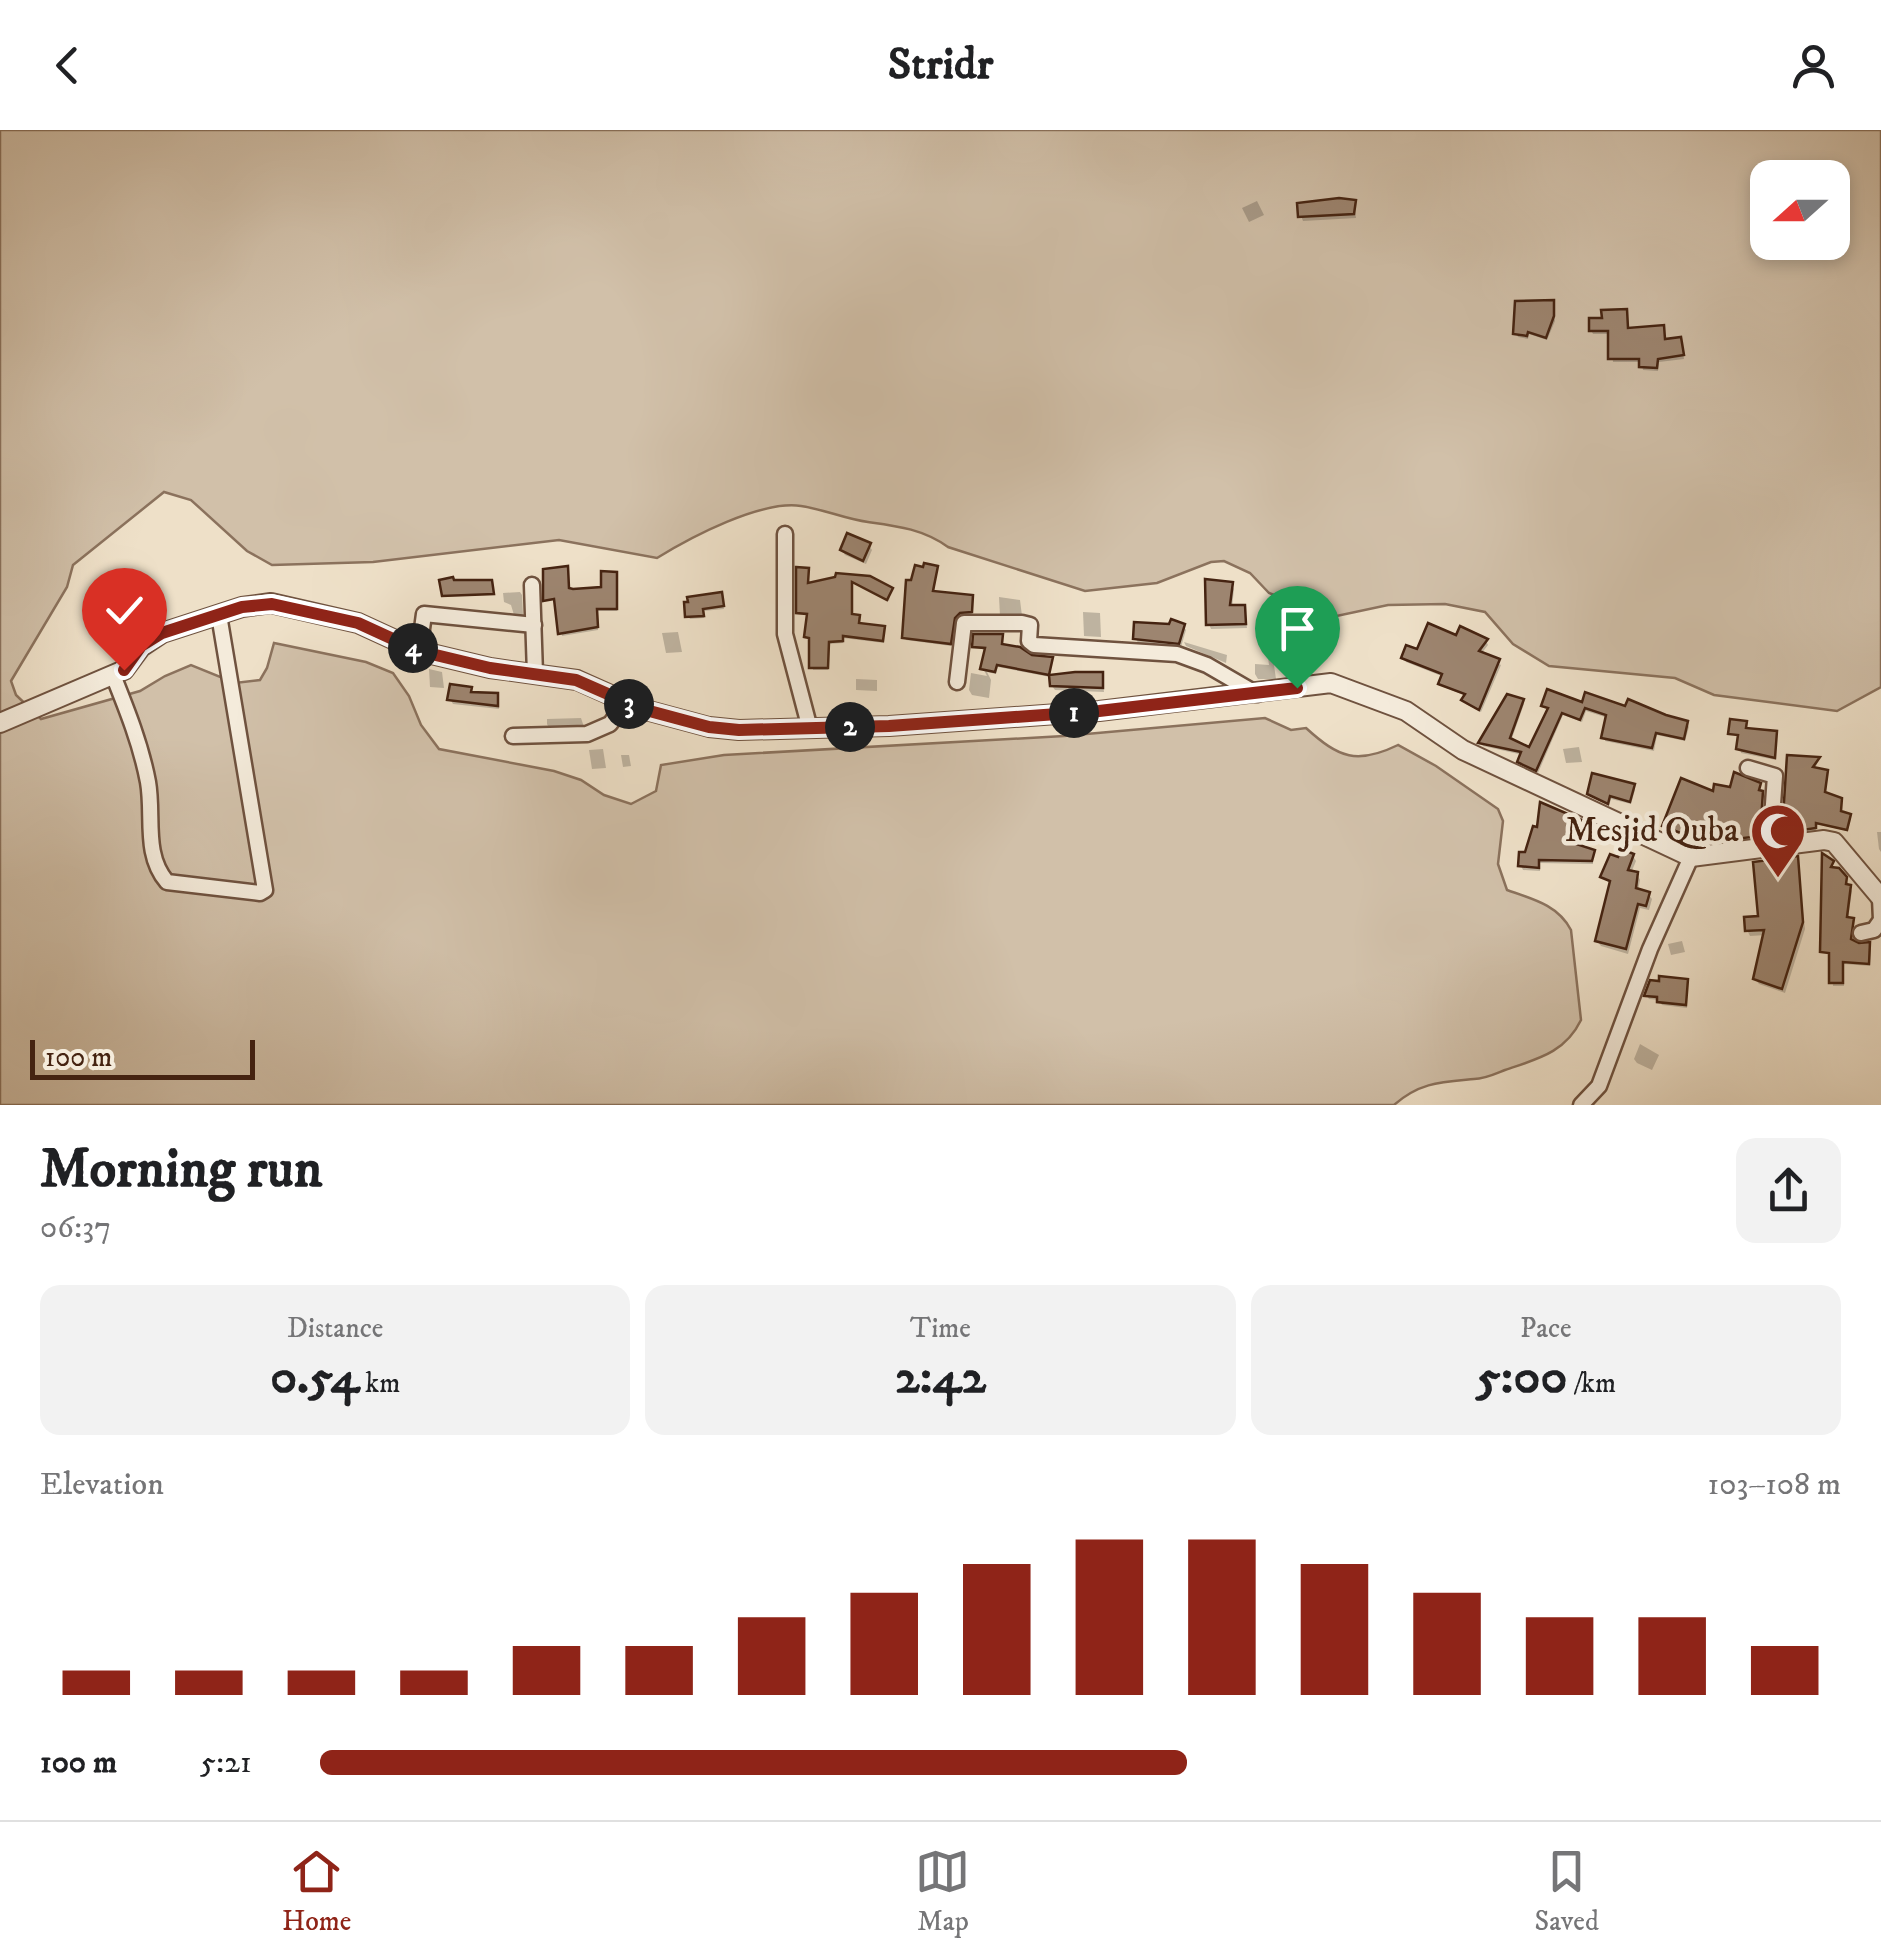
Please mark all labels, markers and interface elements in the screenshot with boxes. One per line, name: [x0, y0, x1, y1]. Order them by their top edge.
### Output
text: Stridr: [888, 37, 993, 93]
icon: back: [40, 38, 95, 93]
icon: person: [1786, 38, 1841, 93]
north arrow: [1750, 160, 1850, 260]
map controls: [1750, 160, 1850, 260]
pin: [82, 568, 167, 671]
icon: check: [97, 583, 152, 638]
pin: [1255, 586, 1340, 689]
icon: arrive: [1270, 601, 1325, 656]
pin: 4: [388, 623, 438, 673]
text: 4: [405, 630, 421, 665]
pin: 3: [604, 679, 654, 729]
text: 3: [624, 686, 634, 721]
pin: 1: [1049, 688, 1099, 738]
text: 1: [1069, 695, 1079, 730]
pin: 2: [825, 702, 875, 752]
text: 2: [843, 709, 857, 744]
mosque icon: Mesjid Quba: [1748, 801, 1808, 880]
place label: Mesjid Quba: [1565, 809, 1739, 853]
scale bar: [30, 1035, 255, 1080]
text: 100 m: [45, 1040, 112, 1075]
text: Morning run: [40, 1136, 322, 1205]
button: share: [1736, 1138, 1841, 1243]
text: 06:37: [40, 1208, 111, 1248]
text: Distance: [287, 1311, 383, 1346]
text: Time: [910, 1311, 971, 1346]
text: Pace: [1520, 1311, 1572, 1346]
text: 0.54: [270, 1346, 359, 1409]
text: 2:42: [895, 1346, 986, 1409]
text: 5:00: [1476, 1346, 1567, 1409]
text: km: [359, 1366, 400, 1401]
text: /km: [1567, 1366, 1616, 1401]
text: Elevation: [40, 1465, 164, 1505]
text: 103–108 m: [1708, 1465, 1841, 1505]
text: 100 m: [40, 1743, 117, 1783]
text: 5:21: [200, 1743, 252, 1783]
tab: Home: [282, 1844, 351, 1939]
tab: Map: [915, 1844, 970, 1939]
tab: Saved: [1535, 1844, 1599, 1939]

